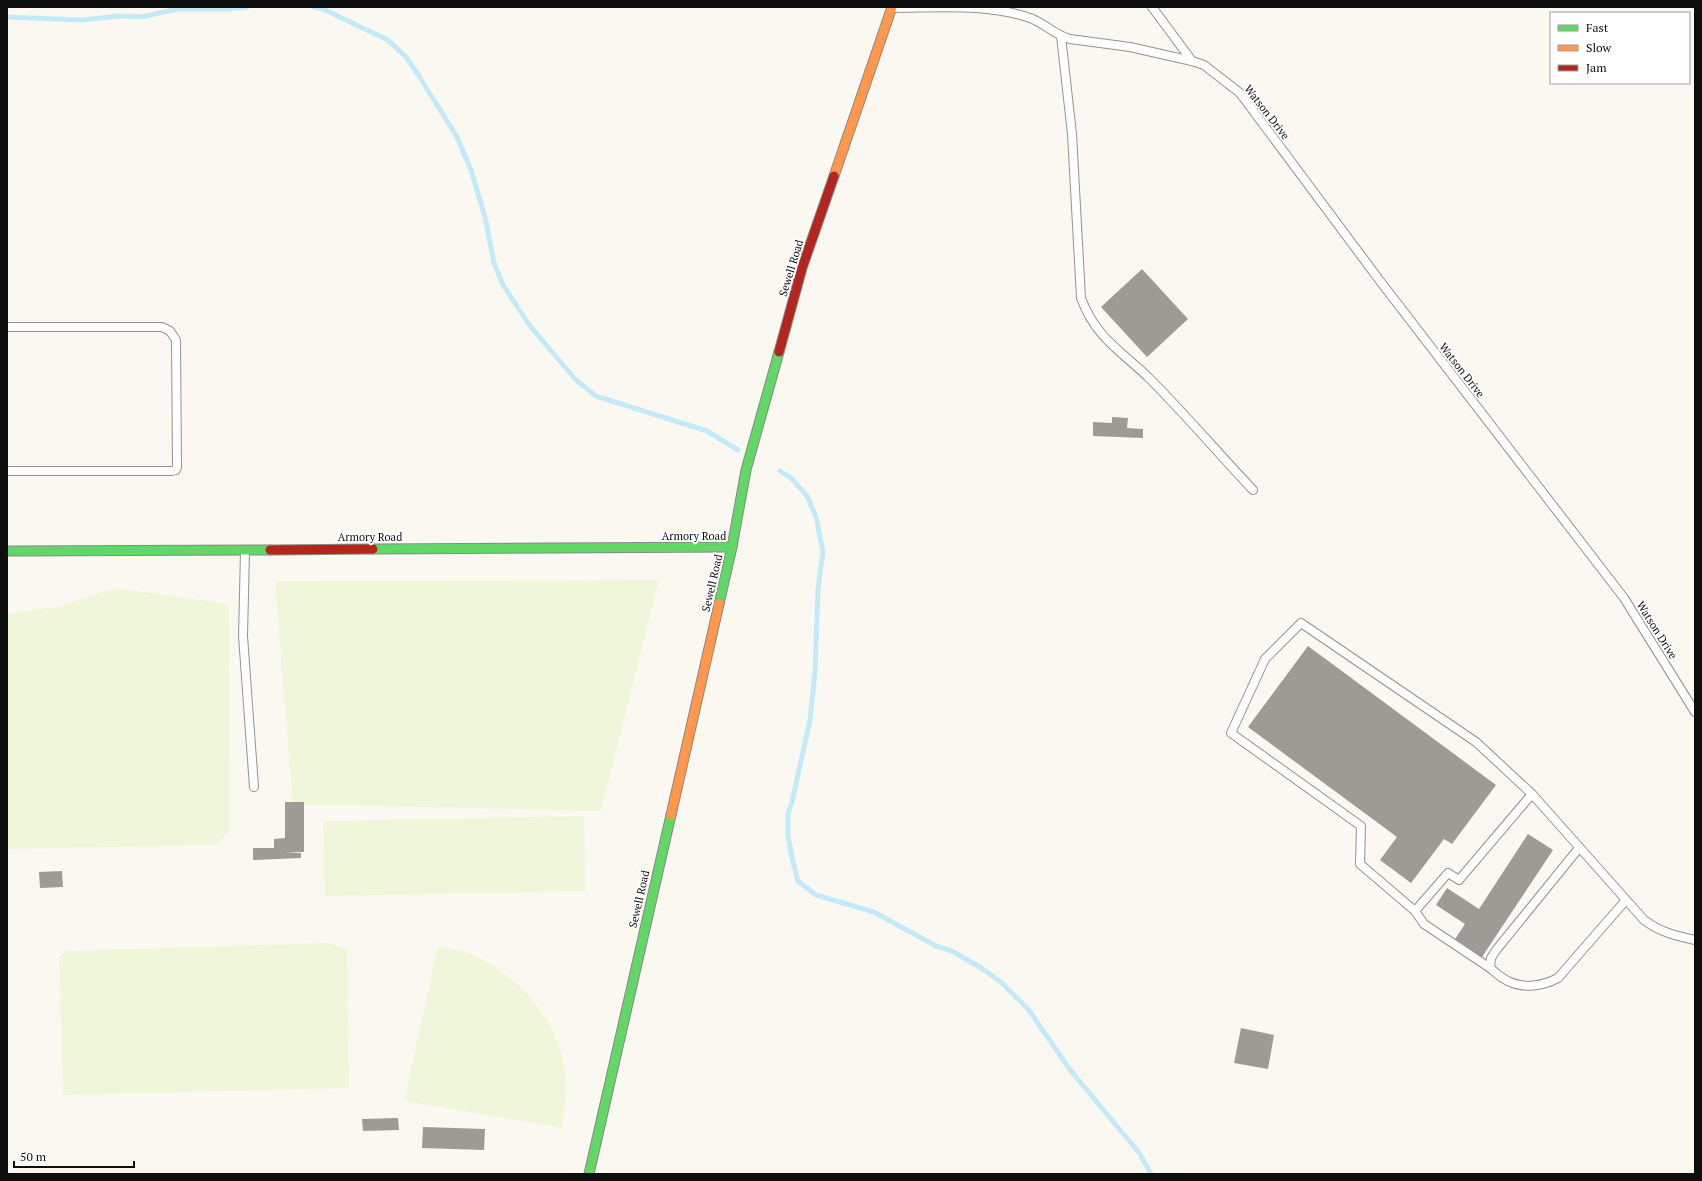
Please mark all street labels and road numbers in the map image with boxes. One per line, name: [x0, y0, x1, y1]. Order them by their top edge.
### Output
street label: Watson Drive: [1241, 82, 1293, 142]
street label: Sewell Road: [776, 238, 806, 298]
street label: Watson Drive: [1436, 340, 1488, 400]
street label: Armory Road: [662, 529, 726, 543]
street label: Armory Road: [338, 530, 402, 544]
street label: Sewell Road: [699, 553, 725, 613]
street label: Watson Drive: [1634, 599, 1681, 662]
street label: Sewell Road: [626, 869, 652, 929]

